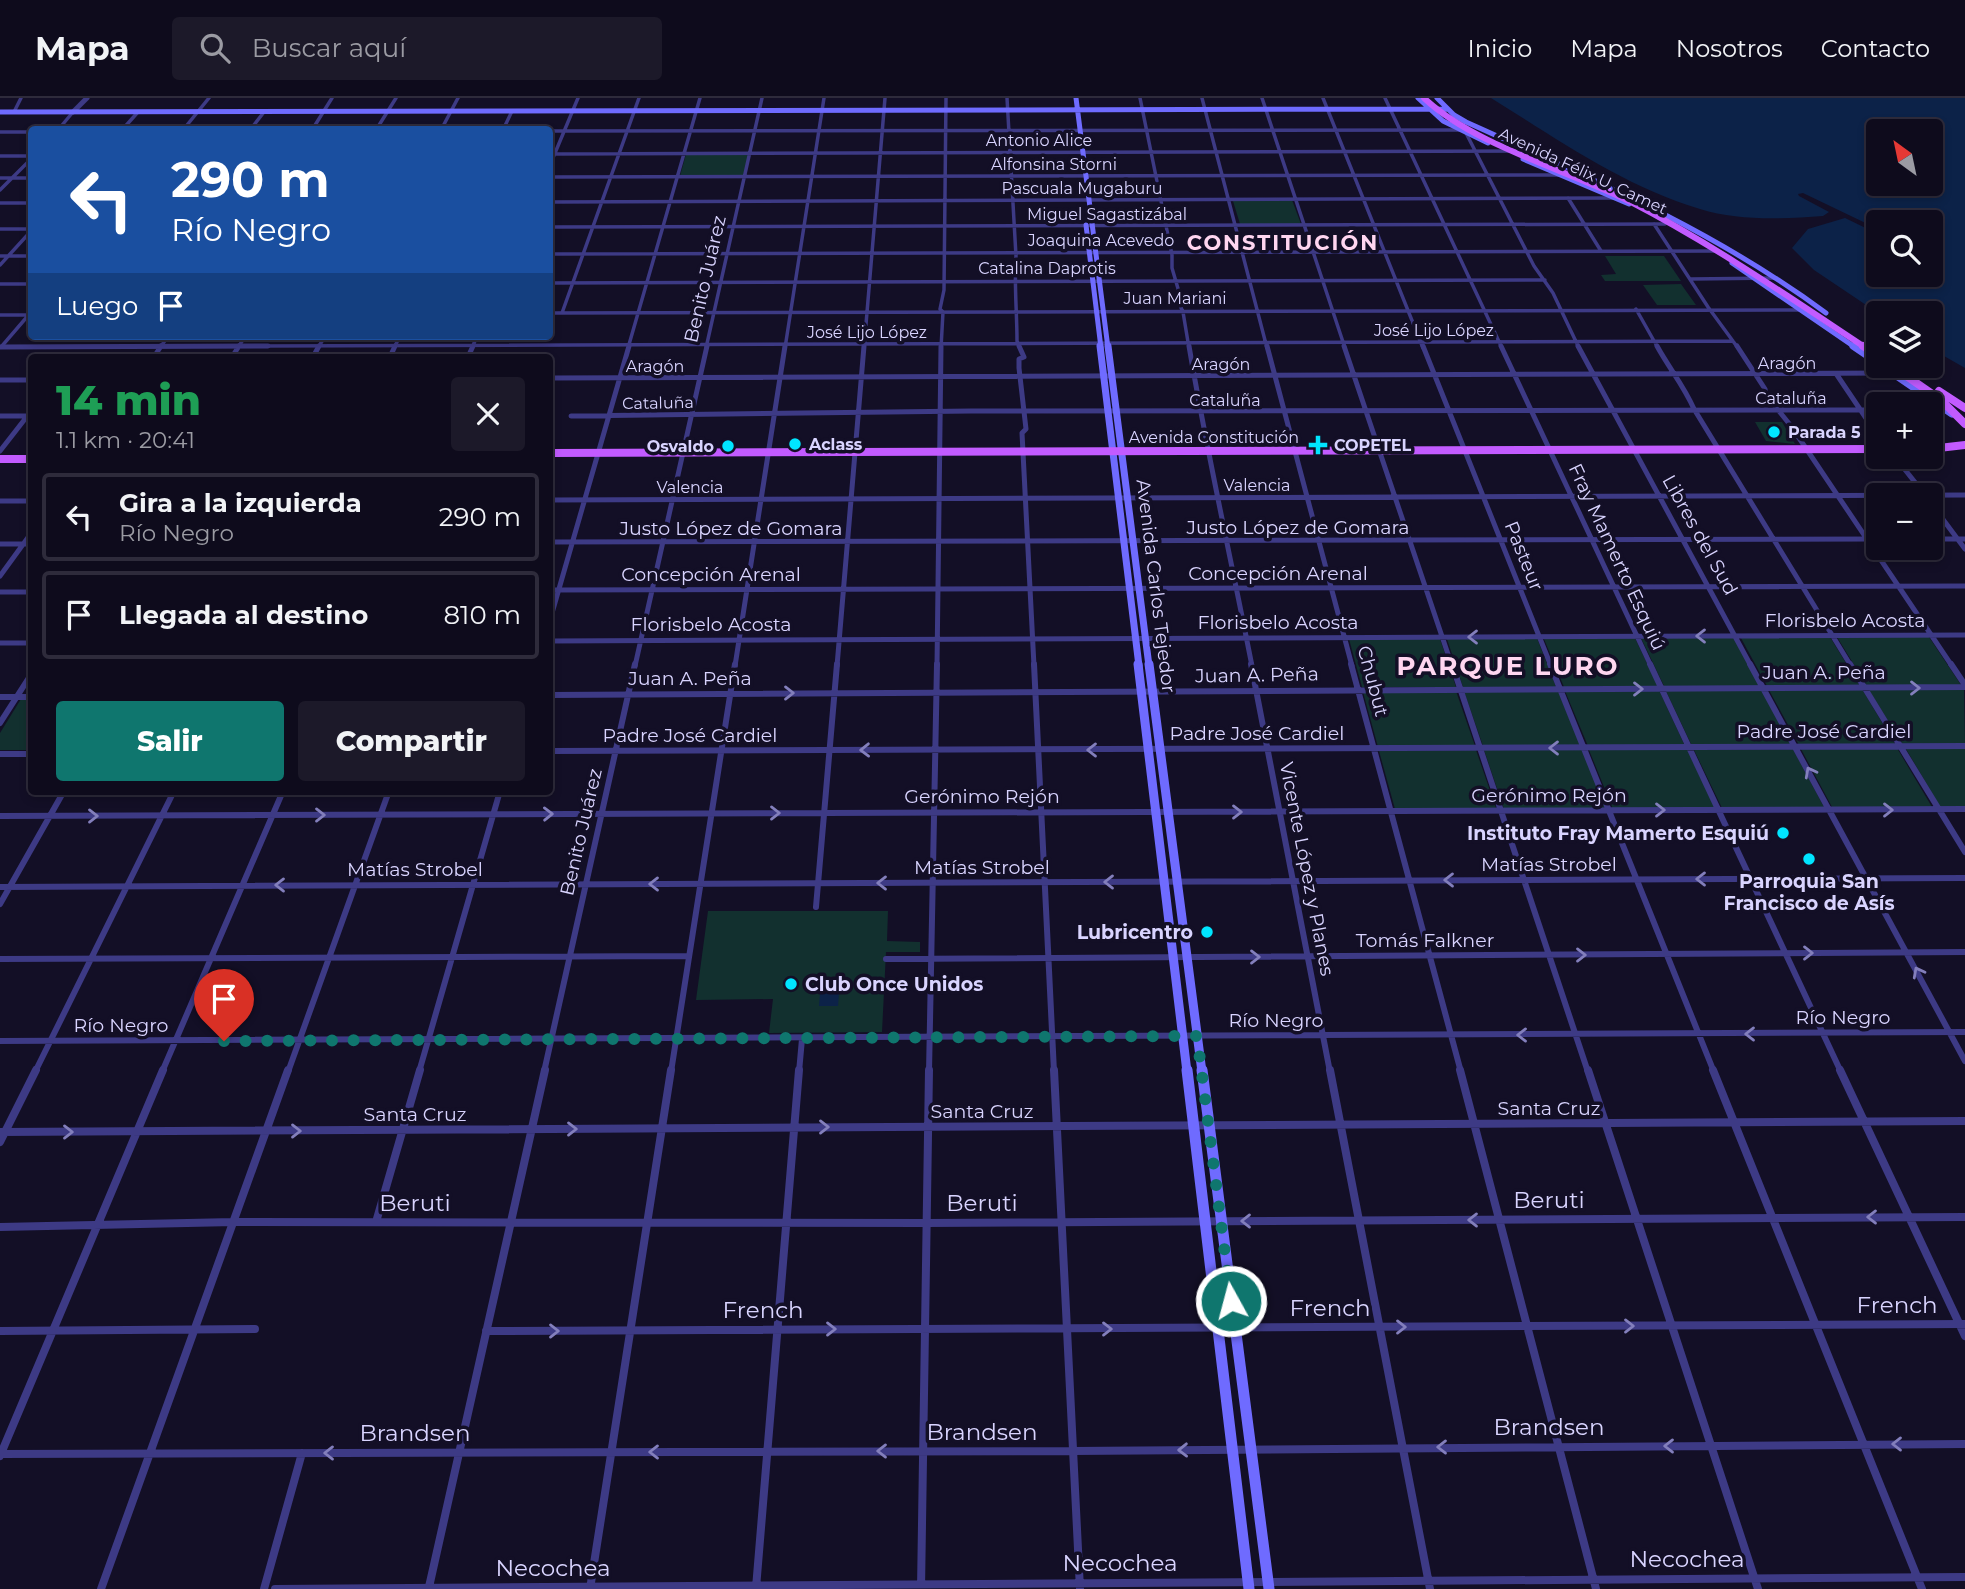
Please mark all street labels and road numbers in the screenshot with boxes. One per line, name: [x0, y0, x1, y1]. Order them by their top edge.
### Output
street label: Avenida Félix U. Camet: [1496, 124, 1671, 219]
street label: Antonio Alice: [986, 131, 1092, 150]
street label: Alfonsina Storni: [991, 155, 1117, 174]
street label: Pascuala Mugaburu: [1002, 179, 1162, 198]
street label: Miguel Sagastizábal: [1027, 205, 1187, 224]
street label: Benito Juárez: [679, 213, 731, 345]
street label: Joaquina Acevedo: [1027, 231, 1174, 250]
street label: Catalina Daprotis: [978, 259, 1116, 278]
street label: Juan Mariani: [1122, 289, 1227, 308]
street label: José Lijo López: [1373, 321, 1494, 340]
street label: José Lijo López: [806, 323, 927, 342]
street label: Aragón: [1758, 354, 1816, 373]
street label: Aragón: [1192, 355, 1250, 374]
street label: Aragón: [626, 357, 684, 376]
street label: Cataluña: [1755, 389, 1827, 408]
street label: Cataluña: [1189, 391, 1261, 410]
street label: Cataluña: [622, 393, 694, 413]
street label: Avenida Constitución: [1129, 428, 1299, 447]
street label: Fray Mamerto Esquiú: [1564, 460, 1670, 654]
street label: Libres del Sud: [1657, 471, 1743, 599]
street label: Valencia: [1223, 476, 1291, 495]
street label: Valencia: [656, 478, 724, 497]
street label: Avenida Carlos Tejedor: [1131, 478, 1181, 694]
street label: Justo López de Gomara: [1185, 516, 1410, 539]
street label: Justo López de Gomara: [618, 517, 843, 540]
street label: Pasteur: [1500, 518, 1548, 594]
street label: Concepción Arenal: [1188, 562, 1368, 585]
street label: Concepción Arenal: [621, 563, 801, 586]
street label: Florisbelo Acosta: [1764, 609, 1926, 632]
street label: Florisbelo Acosta: [1197, 611, 1359, 634]
street label: Florisbelo Acosta: [630, 613, 792, 636]
street label: Chubut: [1353, 643, 1394, 719]
street label: Juan A. Peña: [1761, 661, 1886, 684]
street label: Juan A. Peña: [1194, 662, 1319, 688]
street label: Juan A. Peña: [627, 667, 752, 690]
street label: Padre José Cardiel: [1737, 720, 1911, 743]
street label: Padre José Cardiel: [1170, 722, 1344, 745]
street label: Padre José Cardiel: [603, 724, 777, 747]
street label: Vicente López y Planes: [1275, 760, 1339, 978]
street label: Benito Juárez: [555, 766, 607, 898]
street label: Gerónimo Rejón: [1471, 784, 1627, 807]
street label: Gerónimo Rejón: [904, 785, 1060, 808]
street label: Matías Strobel: [1481, 853, 1617, 876]
street label: Matías Strobel: [914, 856, 1050, 879]
street label: Matías Strobel: [347, 858, 483, 881]
street label: Tomás Falkner: [1356, 929, 1494, 952]
street label: Río Negro: [1796, 1006, 1891, 1029]
street label: Río Negro: [1229, 1009, 1324, 1032]
street label: Río Negro: [74, 1014, 169, 1037]
street label: Santa Cruz: [1498, 1097, 1600, 1120]
street label: Santa Cruz: [931, 1100, 1033, 1123]
street label: Santa Cruz: [364, 1103, 466, 1126]
street label: Beruti: [1513, 1186, 1585, 1214]
street label: Beruti: [379, 1189, 451, 1217]
street label: Beruti: [946, 1189, 1018, 1217]
street label: French: [1856, 1291, 1938, 1319]
street label: French: [1289, 1294, 1371, 1322]
street label: French: [722, 1296, 804, 1324]
street label: Brandsen: [1493, 1413, 1605, 1441]
street label: Brandsen: [926, 1418, 1038, 1446]
street label: Brandsen: [359, 1419, 471, 1447]
street label: Necochea: [1629, 1545, 1745, 1573]
street label: Necochea: [1062, 1549, 1178, 1577]
street label: Necochea: [495, 1554, 611, 1582]

